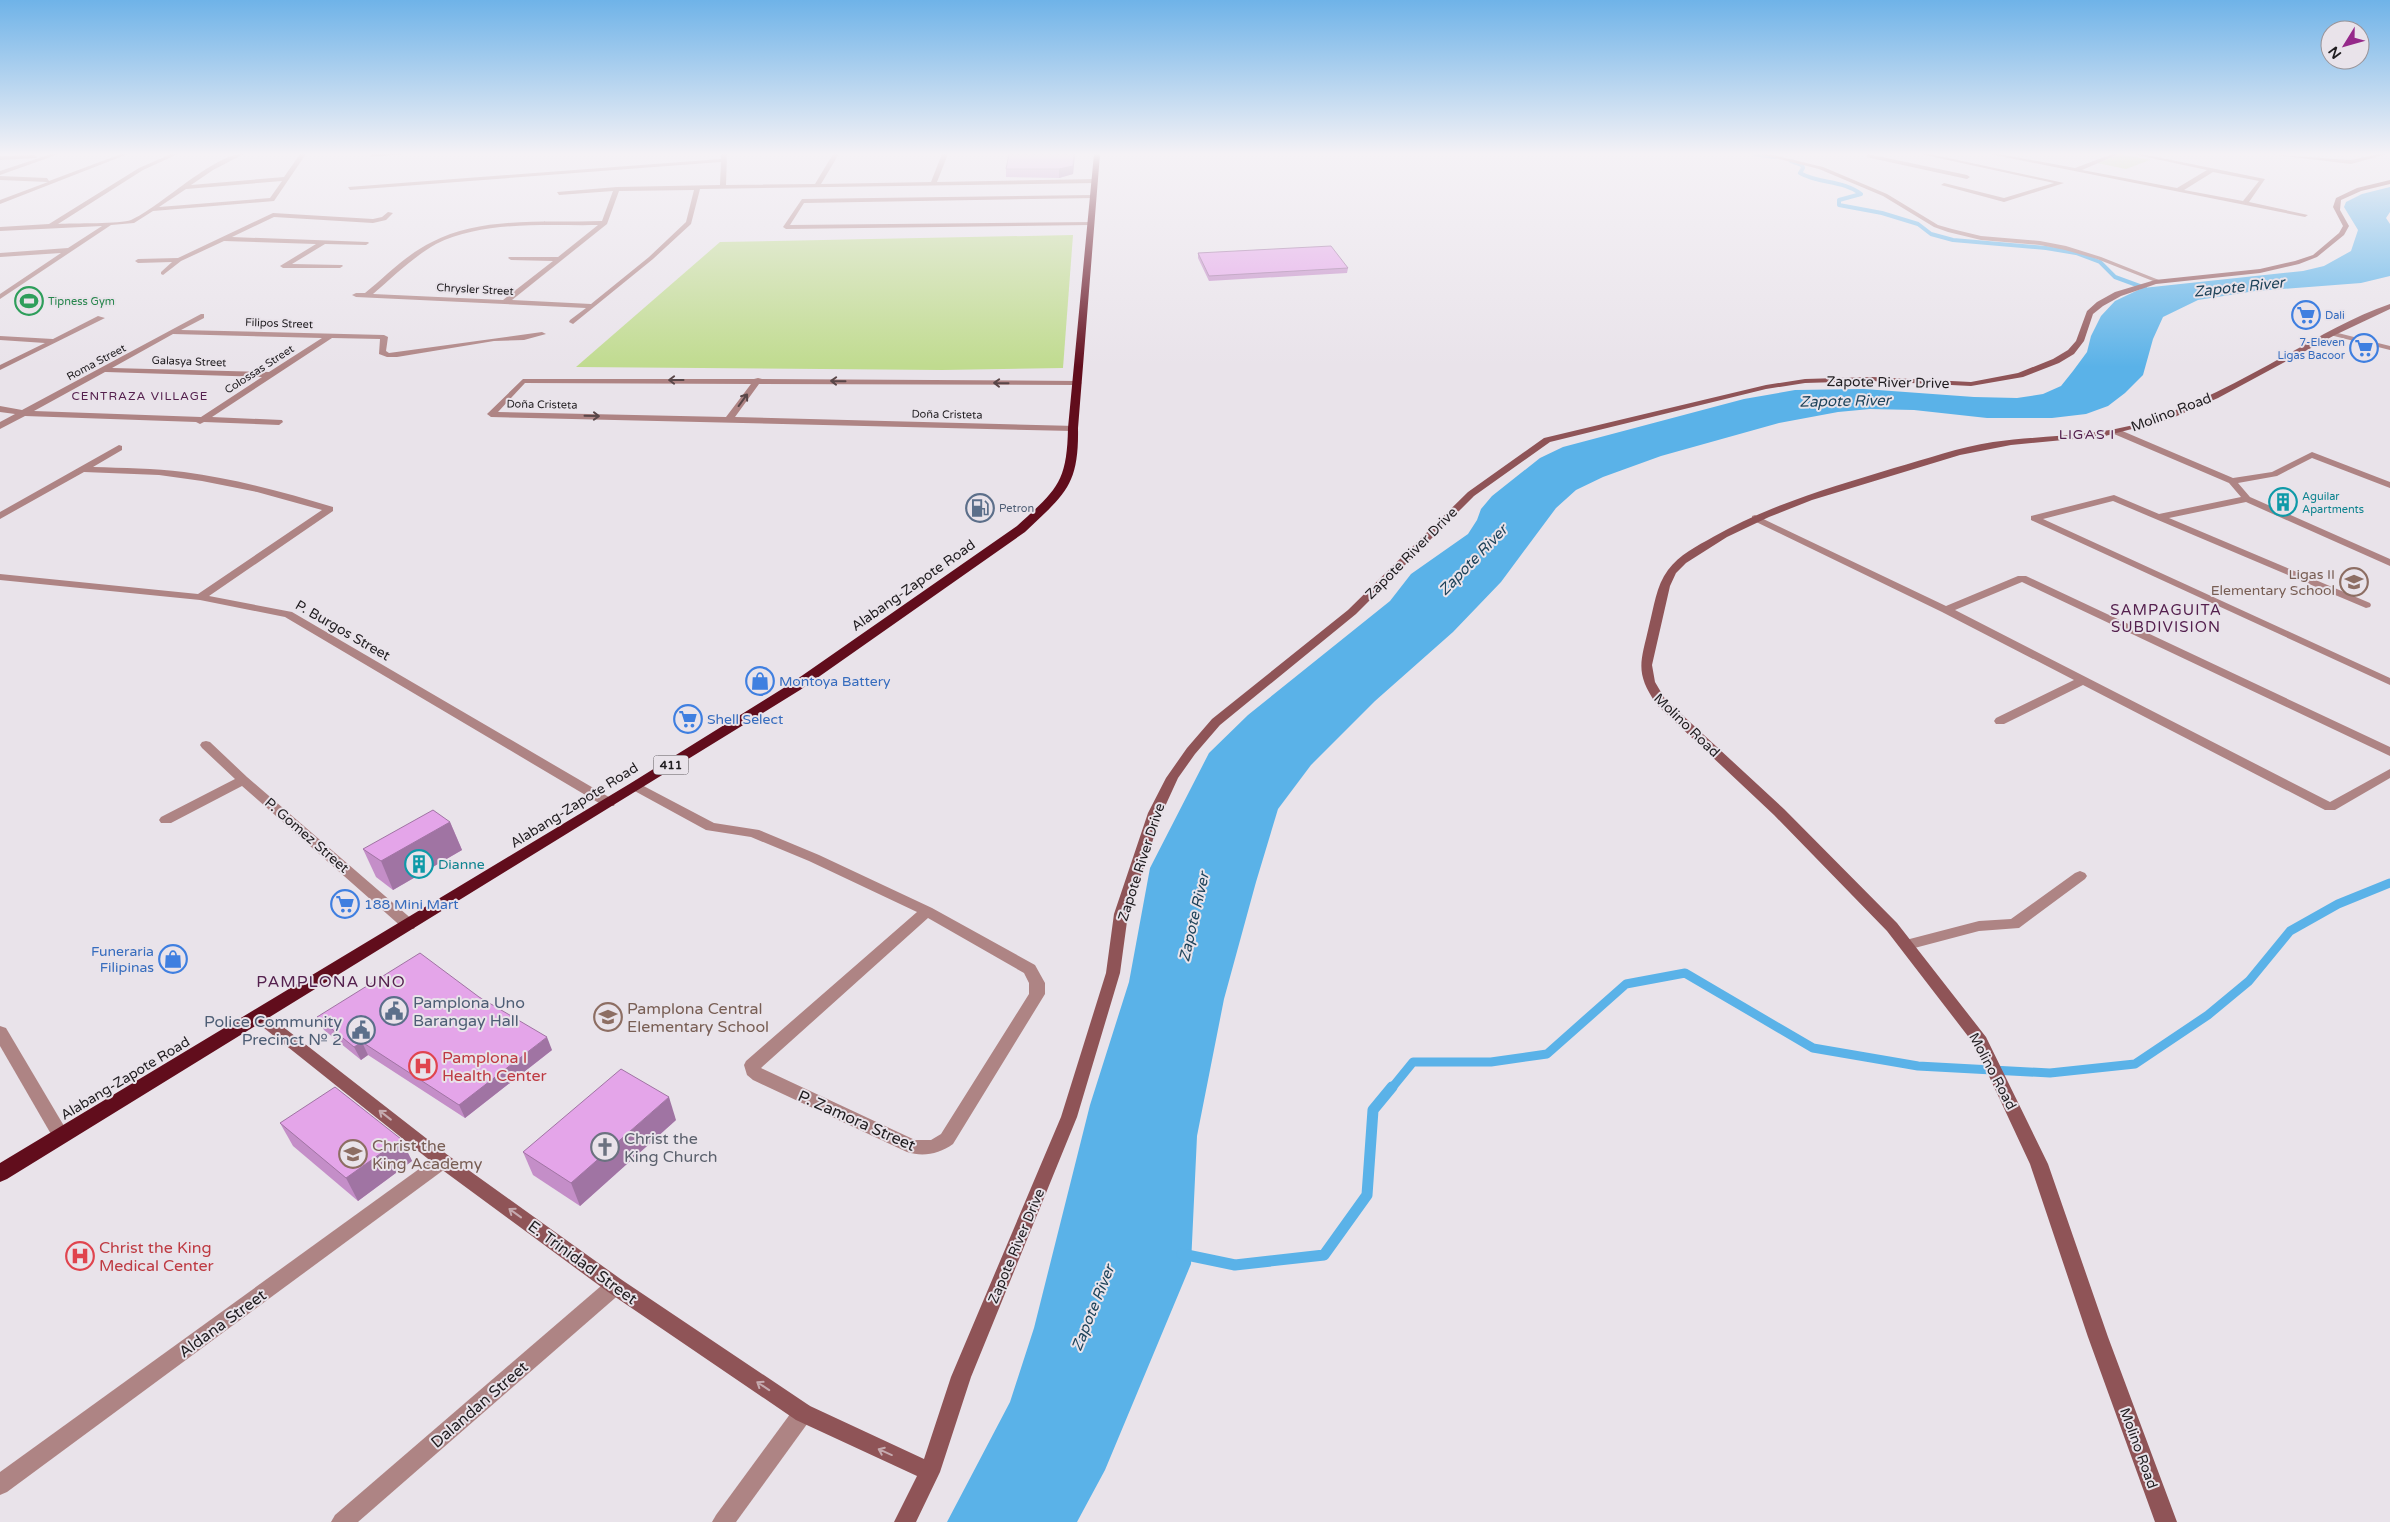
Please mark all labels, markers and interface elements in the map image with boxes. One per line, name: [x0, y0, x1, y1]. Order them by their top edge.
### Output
north arrow: [2320, 20, 2370, 70]
text: N: [2325, 43, 2345, 62]
water label: Zapote River: [2193, 273, 2287, 301]
street label: Chrysler Street: [436, 281, 514, 298]
sports icon: Tipness Gym: [14, 286, 44, 316]
place label: Tipness Gym: [48, 295, 115, 308]
supermarket icon: Dali: [2291, 300, 2321, 330]
place label: Dali: [2325, 309, 2345, 322]
street label: Filipos Street: [245, 316, 313, 331]
supermarket icon: 7-Eleven Ligas Bacoor: [2349, 333, 2379, 363]
place label: 7-Eleven Ligas Bacoor: [2277, 336, 2346, 362]
street label: Roma Street: [64, 341, 128, 383]
street label: Colossas Street: [222, 342, 296, 397]
street label: Galasya Street: [151, 354, 227, 369]
street label: Zapote River Drive: [1826, 373, 1950, 392]
one-way arrow: [668, 375, 684, 385]
one-way arrow: [831, 376, 847, 386]
one-way arrow: [993, 378, 1010, 388]
district label: CENTRAZA VILLAGE: [71, 389, 209, 403]
street label: Molino Road: [2129, 389, 2214, 436]
water label: Zapote River: [1799, 391, 1893, 411]
one-way arrow: [738, 393, 748, 407]
street label: Doña Cristeta: [506, 397, 578, 412]
street label: Doña Cristeta: [911, 407, 983, 422]
one-way arrow: [584, 411, 600, 421]
district label: LIGAS I: [2059, 426, 2115, 443]
building icon: Aguilar Apartments: [2268, 487, 2298, 517]
place label: Aguilar Apartments: [2302, 490, 2364, 516]
fuel station icon: Petron: [965, 493, 995, 523]
place label: Petron: [999, 502, 1034, 515]
street label: Zapote River Drive: [1362, 504, 1461, 603]
water label: Zapote River: [1435, 519, 1513, 599]
street label: Alabang-Zapote Road: [848, 536, 979, 635]
place label: Ligas II Elementary School: [2211, 566, 2335, 599]
school or university icon: Ligas II Elementary School: [2339, 567, 2369, 597]
street label: P. Burgos Street: [292, 596, 394, 665]
district label: SAMPAGUITA SUBDIVISION: [2110, 601, 2222, 636]
shop icon: Montoya Battery: [745, 666, 775, 696]
place label: Montoya Battery: [779, 673, 891, 690]
street label: Molino Road: [1650, 690, 1723, 761]
supermarket icon: Shell Select: [673, 704, 703, 734]
place label: Shell Select: [707, 711, 784, 728]
road number: 411: [654, 756, 688, 774]
street label: Alabang-Zapote Road: [507, 759, 641, 852]
street label: P. Gomez Street: [261, 794, 353, 877]
street label: Zapote River Drive: [1114, 801, 1169, 923]
building icon: Dianne: [404, 849, 434, 879]
place label: Dianne: [438, 856, 485, 873]
water label: Zapote River: [1175, 868, 1214, 963]
supermarket icon: 188 Mini Mart: [330, 889, 360, 919]
place label: 188 Mini Mart: [364, 896, 459, 913]
place label: Funeraria Filipinas: [91, 943, 154, 976]
shop icon: Funeraria Filipinas: [158, 944, 188, 974]
district label: PAMPLONA UNO: [256, 972, 406, 992]
place label: Pamplona Uno Barangay Hall: [413, 993, 525, 1031]
public building icon: Pamplona Uno Barangay Hall: [379, 996, 409, 1026]
place label: Pamplona Central Elementary School: [627, 999, 769, 1037]
school or university icon: Pamplona Central Elementary School: [593, 1002, 623, 1032]
place label: Police Community Precinct № 2: [204, 1012, 342, 1050]
public building icon: Police Community Precinct № 2: [346, 1015, 376, 1045]
street label: Molino Road: [1965, 1030, 2020, 1113]
street label: Alabang-Zapote Road: [58, 1033, 193, 1124]
place label: Pamplona I Health Center: [442, 1048, 547, 1086]
hospital icon: Pamplona I Health Center: [408, 1051, 438, 1081]
street label: P. Zamora Street: [795, 1086, 918, 1156]
one-way arrow: [378, 1110, 392, 1120]
place label: Christ the King Church: [624, 1129, 717, 1167]
church icon: Christ the King Church: [590, 1132, 620, 1162]
place label: Christ the King Academy: [372, 1136, 483, 1174]
school or university icon: Christ the King Academy: [338, 1139, 368, 1169]
street label: Zapote River Drive: [985, 1186, 1048, 1306]
one-way arrow: [508, 1208, 522, 1218]
street label: E. Trinidad Street: [524, 1216, 641, 1309]
place label: Christ the King Medical Center: [99, 1238, 215, 1276]
hospital icon: Christ the King Medical Center: [65, 1241, 95, 1271]
water label: Zapote River: [1068, 1260, 1119, 1354]
street label: Aldana Street: [175, 1285, 270, 1362]
street label: Dalandan Street: [427, 1357, 532, 1452]
one-way arrow: [756, 1380, 770, 1391]
street label: Molino Road: [2116, 1405, 2161, 1491]
one-way arrow: [878, 1447, 893, 1457]

